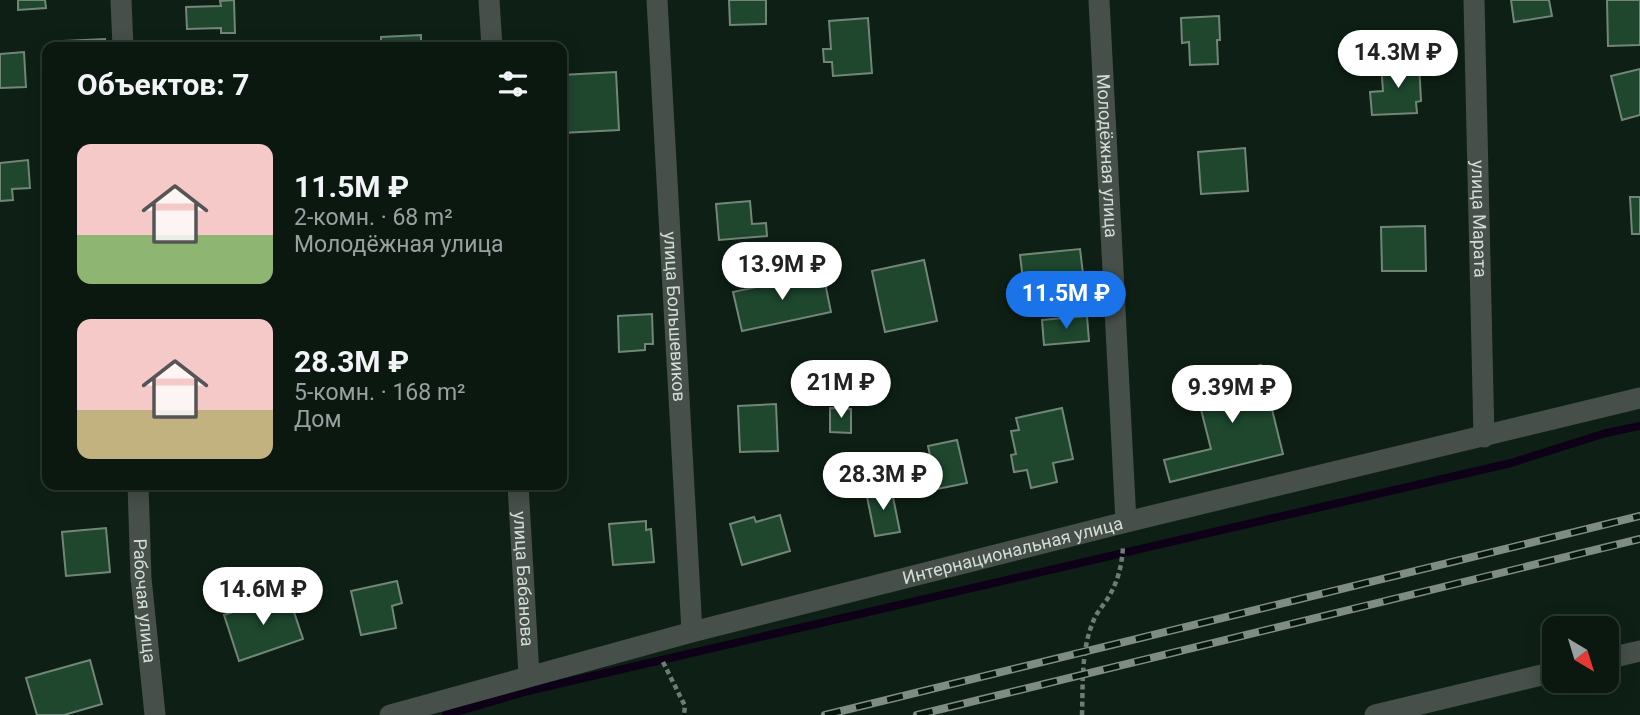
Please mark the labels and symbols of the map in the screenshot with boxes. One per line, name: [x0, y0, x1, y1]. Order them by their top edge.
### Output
pin: 14.3M ₽: [1333, 31, 1463, 90]
street label: Молодёжная улица: [1093, 73, 1122, 238]
street label: улица Марата: [1468, 160, 1491, 278]
street label: улица Большевиков: [660, 231, 690, 402]
pin: 13.9M ₽: [717, 243, 847, 302]
pin: 11.5M ₽: [1001, 272, 1131, 331]
pin: 21M ₽: [792, 360, 890, 420]
pin: 9.39M ₽: [1167, 366, 1297, 425]
pin: 28.3M ₽: [818, 452, 948, 512]
street label: улица Бабанова: [510, 511, 538, 647]
street label: Интернациональная улица: [900, 512, 1125, 588]
street label: Рабочая улица: [130, 538, 161, 664]
pin: 14.6M ₽: [198, 568, 328, 627]
north arrow: [1542, 616, 1619, 693]

